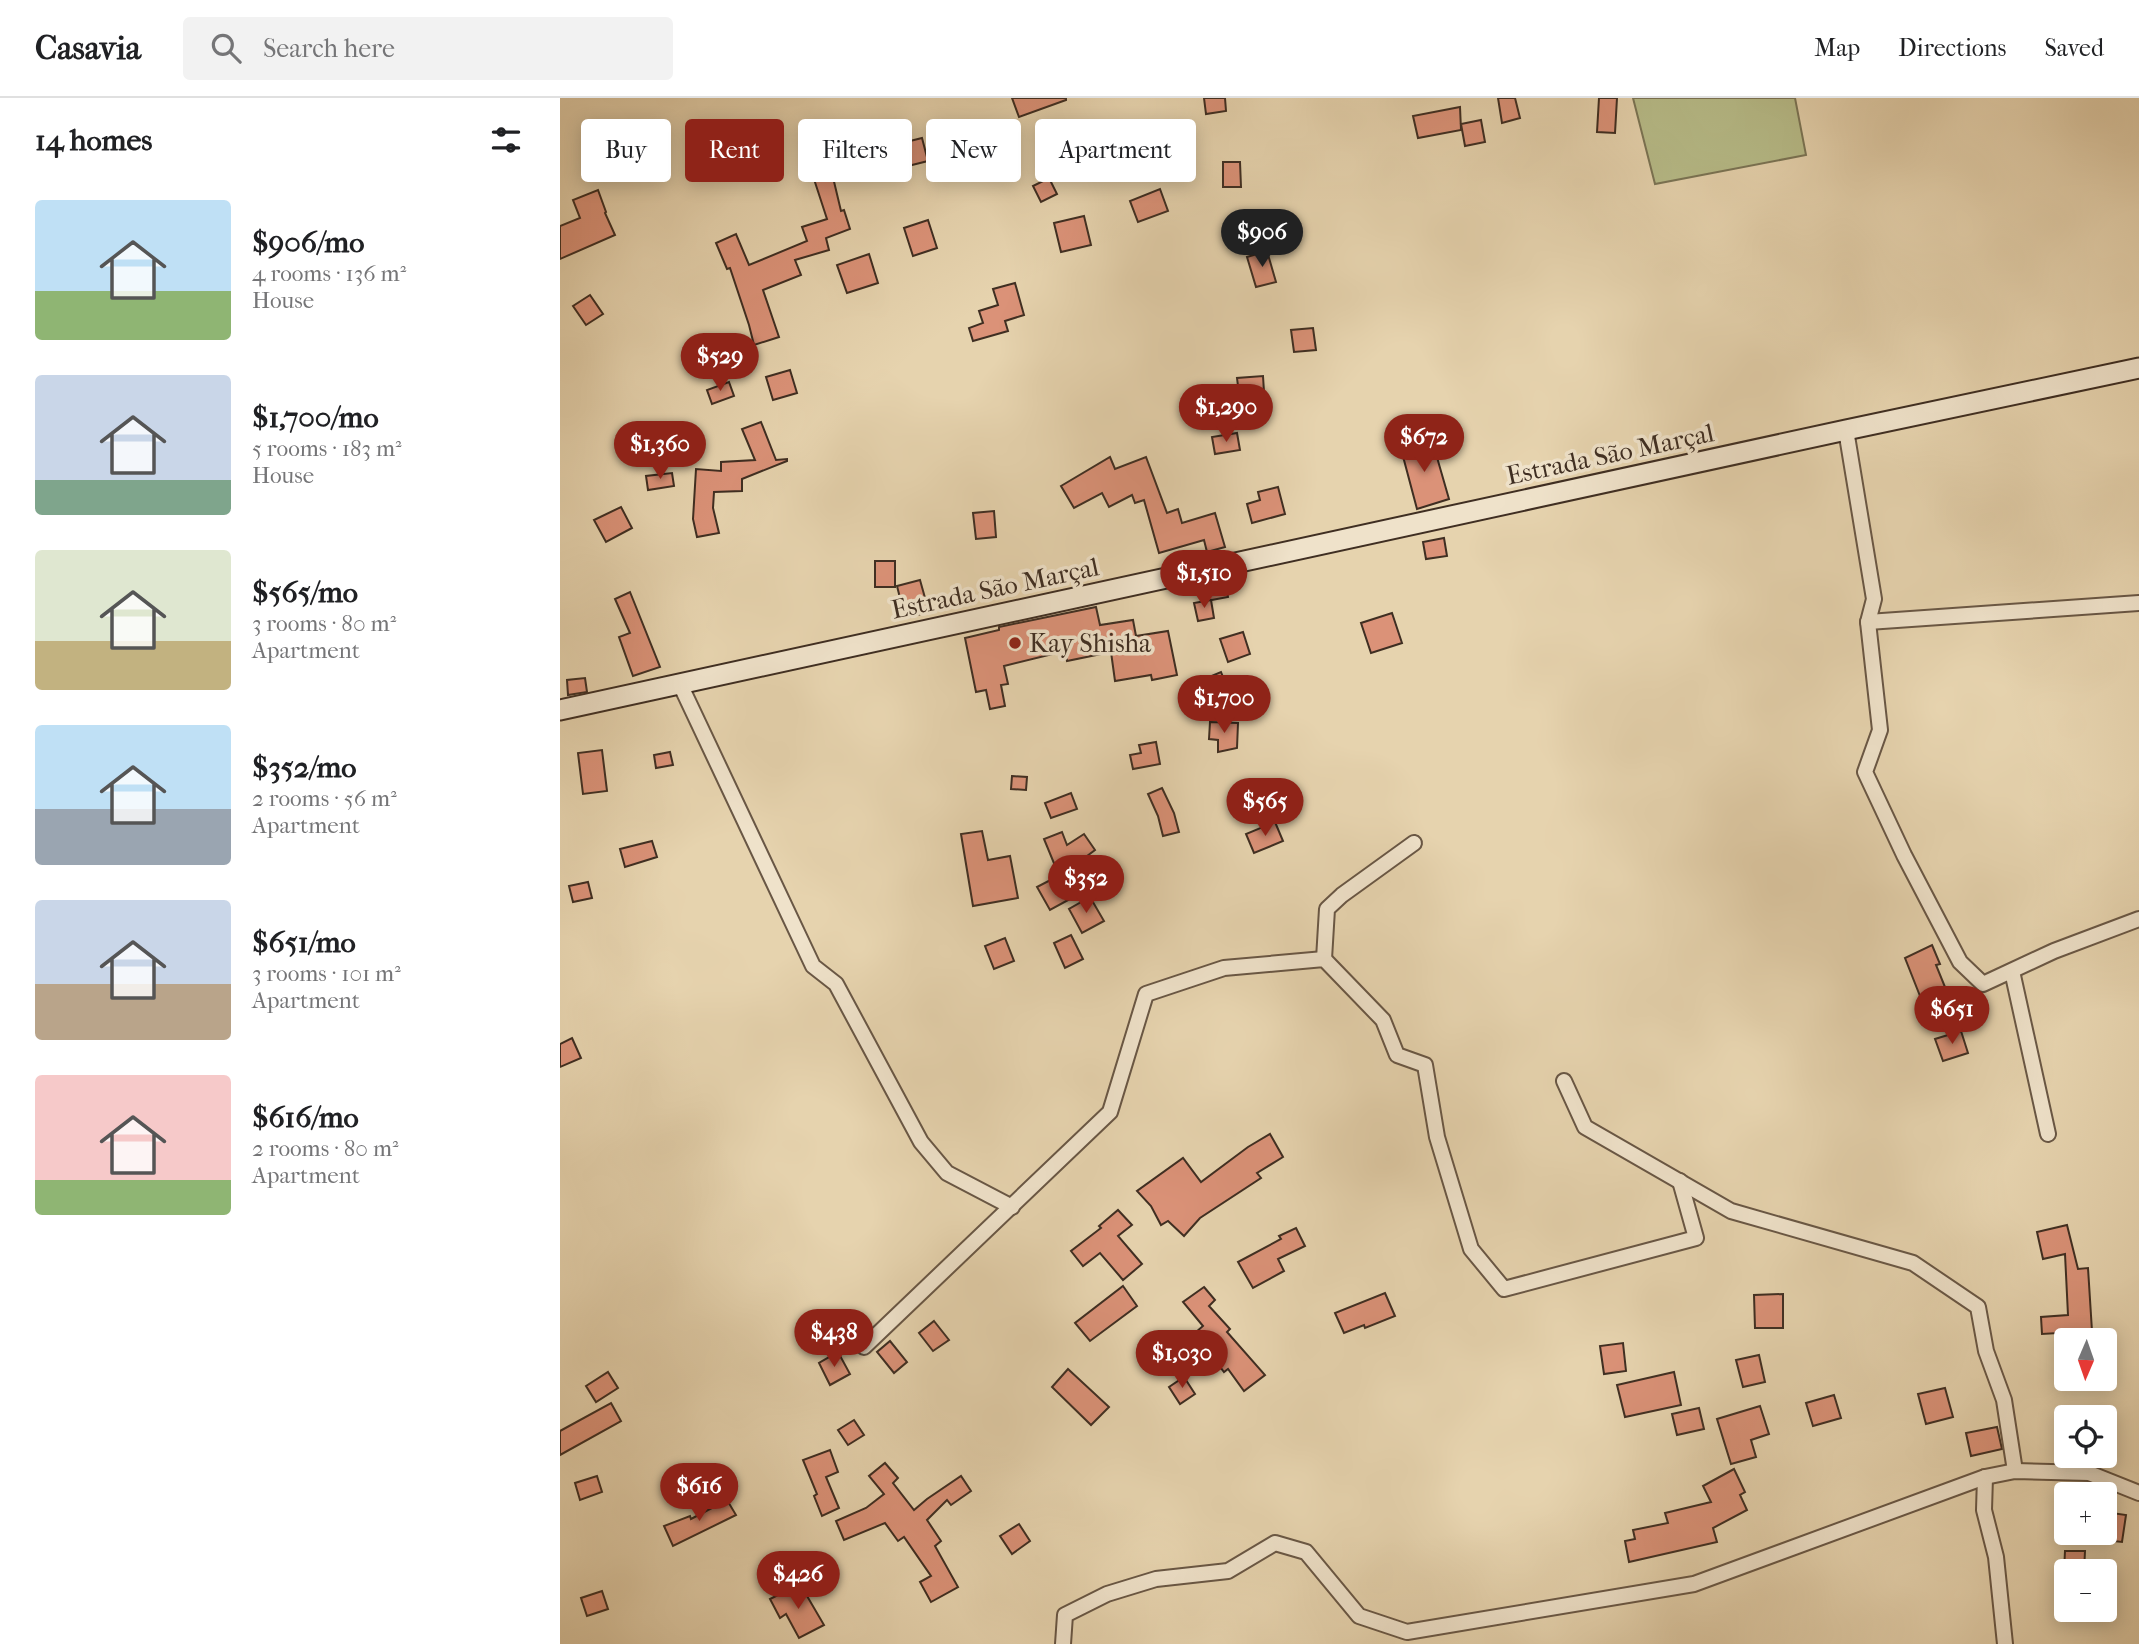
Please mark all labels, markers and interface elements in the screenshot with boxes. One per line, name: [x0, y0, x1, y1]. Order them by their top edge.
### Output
search box: [183, 17, 673, 80]
text: Casavia: [35, 29, 141, 68]
icon: search: [207, 29, 245, 67]
text: Search here: [263, 33, 395, 64]
text: Map: [1814, 34, 1860, 62]
text: Directions: [1898, 34, 2006, 62]
text: Saved: [2044, 34, 2104, 62]
chip: Buy: [581, 119, 671, 182]
chip: Rent: [685, 119, 784, 182]
chip: Filters: [798, 119, 912, 182]
chip: New: [926, 119, 1021, 182]
chip: Apartment: [1035, 119, 1196, 182]
icon: filters: [487, 121, 525, 159]
text: 14 homes: [35, 123, 152, 158]
pin: $906: [1221, 209, 1303, 269]
text: $906: [1237, 218, 1287, 245]
text: $906/mo: [252, 225, 364, 260]
icon: home: [91, 228, 175, 312]
text: 4 rooms · 136 m²: [252, 260, 406, 287]
text: House: [252, 287, 314, 314]
pin: $529: [679, 334, 761, 393]
text: $529: [697, 342, 743, 369]
pin: $1,290: [1169, 384, 1283, 444]
text: $1,290: [1195, 393, 1257, 420]
text: $1,700/mo: [252, 400, 379, 435]
icon: home: [91, 403, 175, 487]
pin: $672: [1383, 414, 1465, 474]
street label: Estrada São Marçal: [1504, 417, 1717, 492]
pin: $1,360: [603, 422, 717, 481]
text: $672: [1400, 423, 1448, 450]
text: $1,360: [630, 430, 690, 457]
text: 5 rooms · 183 m²: [252, 435, 402, 462]
text: House: [252, 462, 314, 489]
pin: $1,510: [1147, 550, 1261, 610]
street label: Estrada São Marçal: [889, 551, 1102, 626]
text: $1,510: [1176, 559, 1232, 586]
text: $565/mo: [252, 575, 358, 610]
icon: home: [91, 578, 175, 662]
text: 3 rooms · 80 m²: [252, 610, 396, 637]
place label: Kay Shisha: [1029, 628, 1152, 659]
marker: Kay Shisha: [1007, 635, 1023, 651]
text: Apartment: [252, 637, 360, 664]
pin: $1,700: [1167, 676, 1281, 735]
text: $1,700: [1194, 684, 1254, 711]
text: $352/mo: [252, 750, 357, 785]
icon: home: [91, 753, 175, 837]
pin: $565: [1224, 778, 1306, 838]
text: 2 rooms · 56 m²: [252, 785, 397, 812]
text: $565: [1243, 787, 1288, 814]
text: Apartment: [252, 812, 360, 839]
pin: $352: [1045, 856, 1127, 915]
text: $352: [1064, 864, 1108, 891]
text: $651/mo: [252, 925, 356, 960]
icon: home: [91, 928, 175, 1012]
text: 3 rooms · 101 m²: [252, 960, 401, 987]
pin: $651: [1911, 986, 1993, 1046]
text: Apartment: [252, 987, 360, 1014]
text: $651: [1930, 995, 1974, 1022]
text: $616/mo: [252, 1100, 359, 1135]
icon: home: [91, 1103, 175, 1187]
text: 2 rooms · 80 m²: [252, 1135, 399, 1162]
text: Apartment: [252, 1162, 360, 1189]
pin: $438: [793, 1310, 875, 1369]
text: $438: [810, 1318, 858, 1345]
north arrow: [2054, 1328, 2118, 1391]
map controls: [2054, 1328, 2117, 1622]
pin: $1,030: [1125, 1330, 1239, 1390]
text: $1,030: [1152, 1339, 1212, 1366]
button: locate: [2054, 1405, 2117, 1468]
pin: $616: [658, 1464, 740, 1523]
text: $616: [676, 1472, 722, 1499]
button: +: [2054, 1482, 2117, 1545]
pin: $426: [757, 1552, 839, 1611]
button: −: [2054, 1559, 2117, 1622]
text: $426: [773, 1560, 823, 1587]

